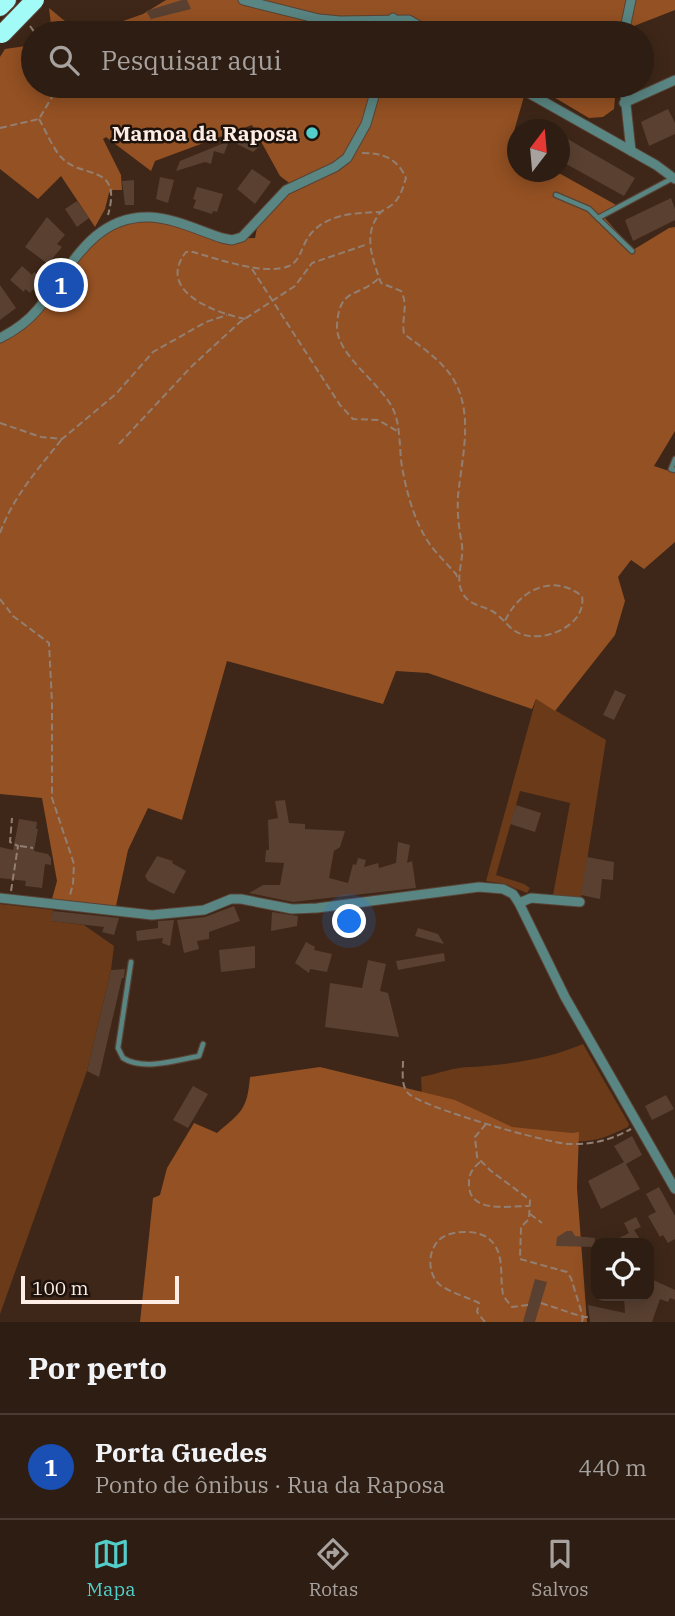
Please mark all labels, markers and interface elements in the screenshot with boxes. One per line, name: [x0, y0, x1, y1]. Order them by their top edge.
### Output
search box: [21, 21, 654, 98]
icon: search: [45, 41, 83, 79]
text: Pesquisar aqui: [101, 43, 282, 77]
place label: Mamoa da Raposa: [112, 119, 298, 147]
north arrow: [507, 119, 570, 182]
marker: Mamoa da Raposa: [304, 125, 320, 141]
pin: 1: [38, 259, 84, 311]
your location: [332, 904, 366, 938]
map controls: [591, 1238, 654, 1301]
button: locate: [591, 1238, 654, 1301]
scale bar: [21, 1273, 178, 1305]
text: 100 m: [32, 1276, 89, 1300]
text: Por perto: [28, 1348, 167, 1387]
text: Porta Guedes: [95, 1435, 267, 1469]
text: 1: [44, 1452, 58, 1482]
text: 440 m: [578, 1452, 647, 1482]
text: Ponto de ônibus · Rua da Raposa: [95, 1469, 445, 1499]
tab: Mapa: [87, 1535, 136, 1601]
tab: Rotas: [309, 1535, 358, 1601]
tab: Salvos: [531, 1535, 588, 1601]

